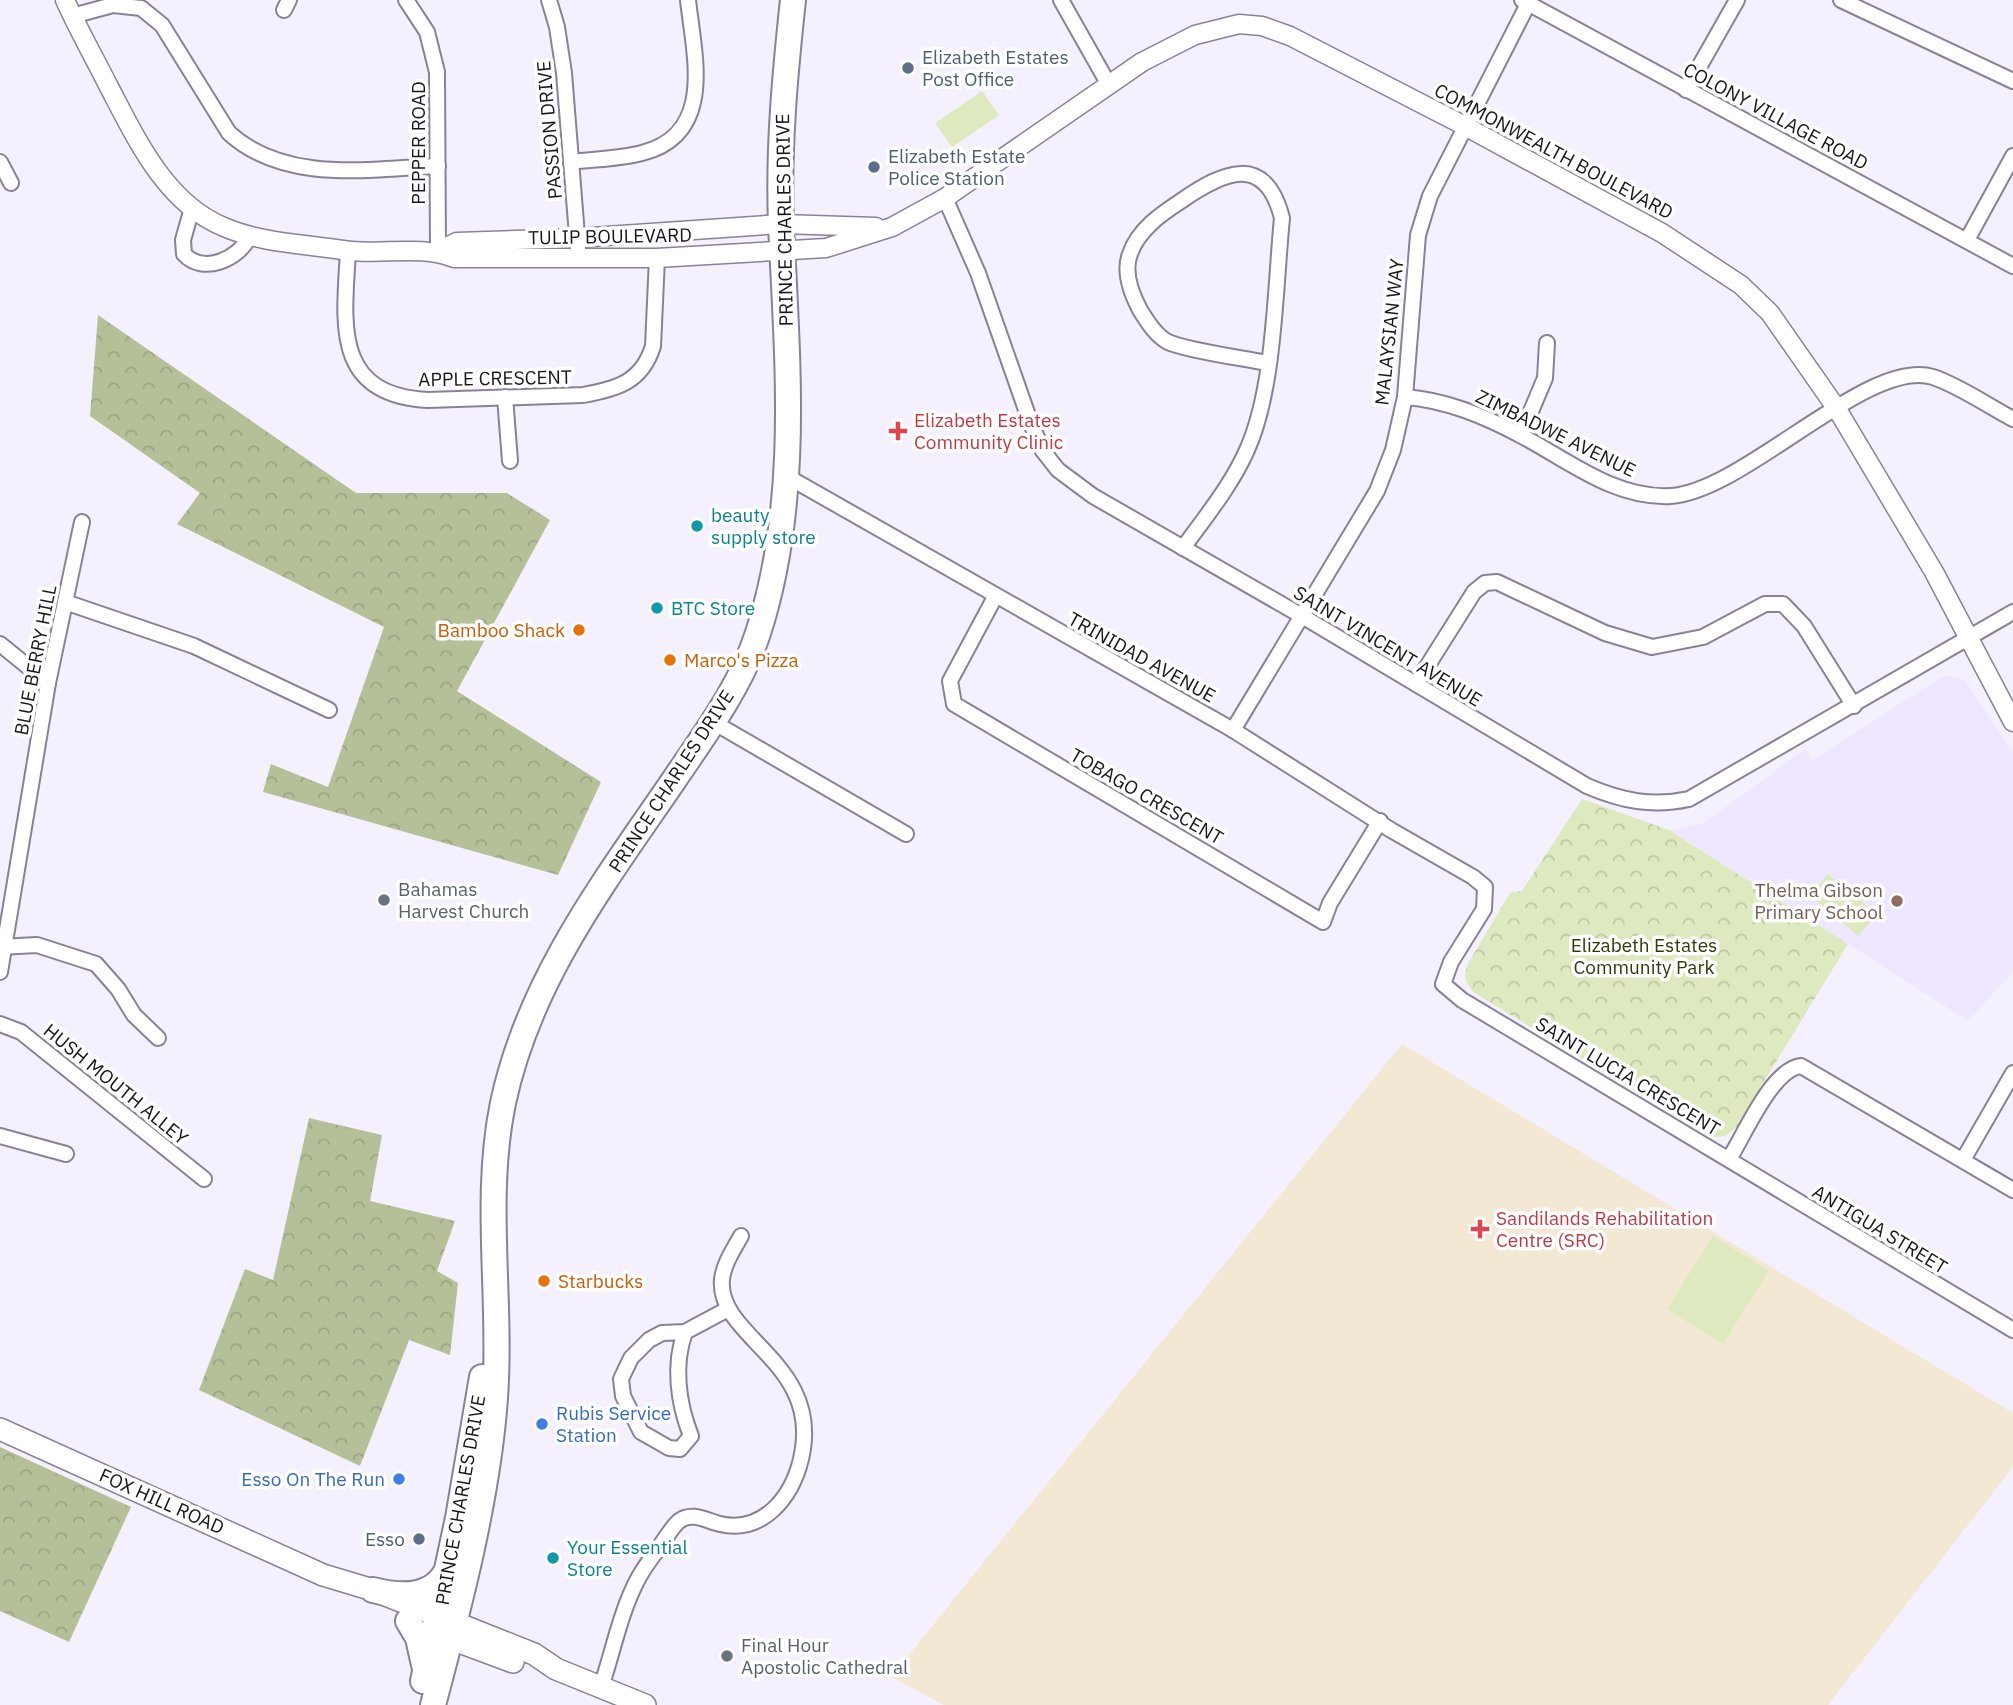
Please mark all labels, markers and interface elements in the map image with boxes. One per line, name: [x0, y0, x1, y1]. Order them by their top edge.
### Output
place label: Elizabeth Estates Post Office: [922, 45, 1069, 91]
street label: COLONY VILLAGE ROAD: [1679, 57, 1873, 175]
street label: PASSION DRIVE: [531, 60, 567, 200]
marker: Elizabeth Estates Post Office: [900, 60, 916, 76]
street label: COMMONWEALTH BOULEVARD: [1431, 78, 1677, 224]
street label: PEPPER ROAD: [406, 81, 430, 205]
street label: PRINCE CHARLES DRIVE: [770, 113, 798, 327]
place label: Elizabeth Estate Police Station: [888, 144, 1025, 190]
marker: Elizabeth Estate Police Station: [866, 159, 882, 175]
street label: TULIP BOULEVARD: [528, 223, 692, 249]
street label: MALAYSIAN WAY: [1369, 257, 1409, 407]
street label: APPLE CRESCENT: [418, 365, 572, 391]
street label: ZIMBADWE AVENUE: [1472, 384, 1640, 482]
place label: Elizabeth Estates Community Clinic: [914, 408, 1064, 454]
marker: Elizabeth Estates Community Clinic: [888, 421, 908, 441]
place label: beauty supply store: [711, 503, 816, 549]
marker: beauty supply store: [689, 518, 705, 534]
street label: SAINT VINCENT AVENUE: [1290, 580, 1486, 712]
street label: BLUE BERRY HILL: [9, 583, 61, 737]
place label: BTC Store: [671, 596, 755, 620]
marker: BTC Store: [649, 600, 665, 616]
street label: TRINIDAD AVENUE: [1064, 606, 1220, 708]
place label: Bamboo Shack: [438, 618, 565, 642]
marker: Bamboo Shack: [571, 622, 587, 638]
place label: Marco's Pizza: [684, 648, 799, 672]
marker: Marco's Pizza: [662, 652, 678, 668]
street label: PRINCE CHARLES DRIVE: [603, 685, 739, 877]
street label: TOBAGO CRESCENT: [1066, 742, 1228, 850]
place label: Bahamas Harvest Church: [398, 877, 529, 923]
place label: Thelma Gibson Primary School: [1754, 878, 1883, 924]
marker: Bahamas Harvest Church: [376, 892, 392, 908]
marker: Thelma Gibson Primary School: [1889, 893, 1905, 909]
park label: Elizabeth Estates Community Park: [1571, 933, 1717, 979]
street label: SAINT LUCIA CRESCENT: [1531, 1011, 1725, 1141]
street label: HUSH MOUTH ALLEY: [39, 1018, 194, 1150]
street label: ANTIGUA STREET: [1808, 1179, 1952, 1279]
place label: Sandilands Rehabilitation Centre (SRC): [1496, 1206, 1713, 1252]
marker: Sandilands Rehabilitation Centre (SRC): [1470, 1219, 1490, 1239]
place label: Starbucks: [558, 1269, 643, 1293]
marker: Starbucks: [536, 1273, 552, 1289]
street label: PRINCE CHARLES DRIVE: [430, 1393, 490, 1607]
place label: Rubis Service Station: [556, 1401, 671, 1447]
marker: Rubis Service Station: [534, 1416, 550, 1432]
street label: FOX HILL ROAD: [96, 1463, 228, 1539]
place label: Esso On The Run: [241, 1467, 385, 1491]
marker: Esso On The Run: [391, 1471, 407, 1487]
place label: Esso: [365, 1527, 405, 1551]
marker: Esso: [411, 1531, 427, 1547]
place label: Your Essential Store: [567, 1535, 688, 1581]
marker: Your Essential Store: [545, 1550, 561, 1566]
place label: Final Hour Apostolic Cathedral: [741, 1633, 908, 1679]
marker: Final Hour Apostolic Cathedral: [719, 1648, 735, 1664]

